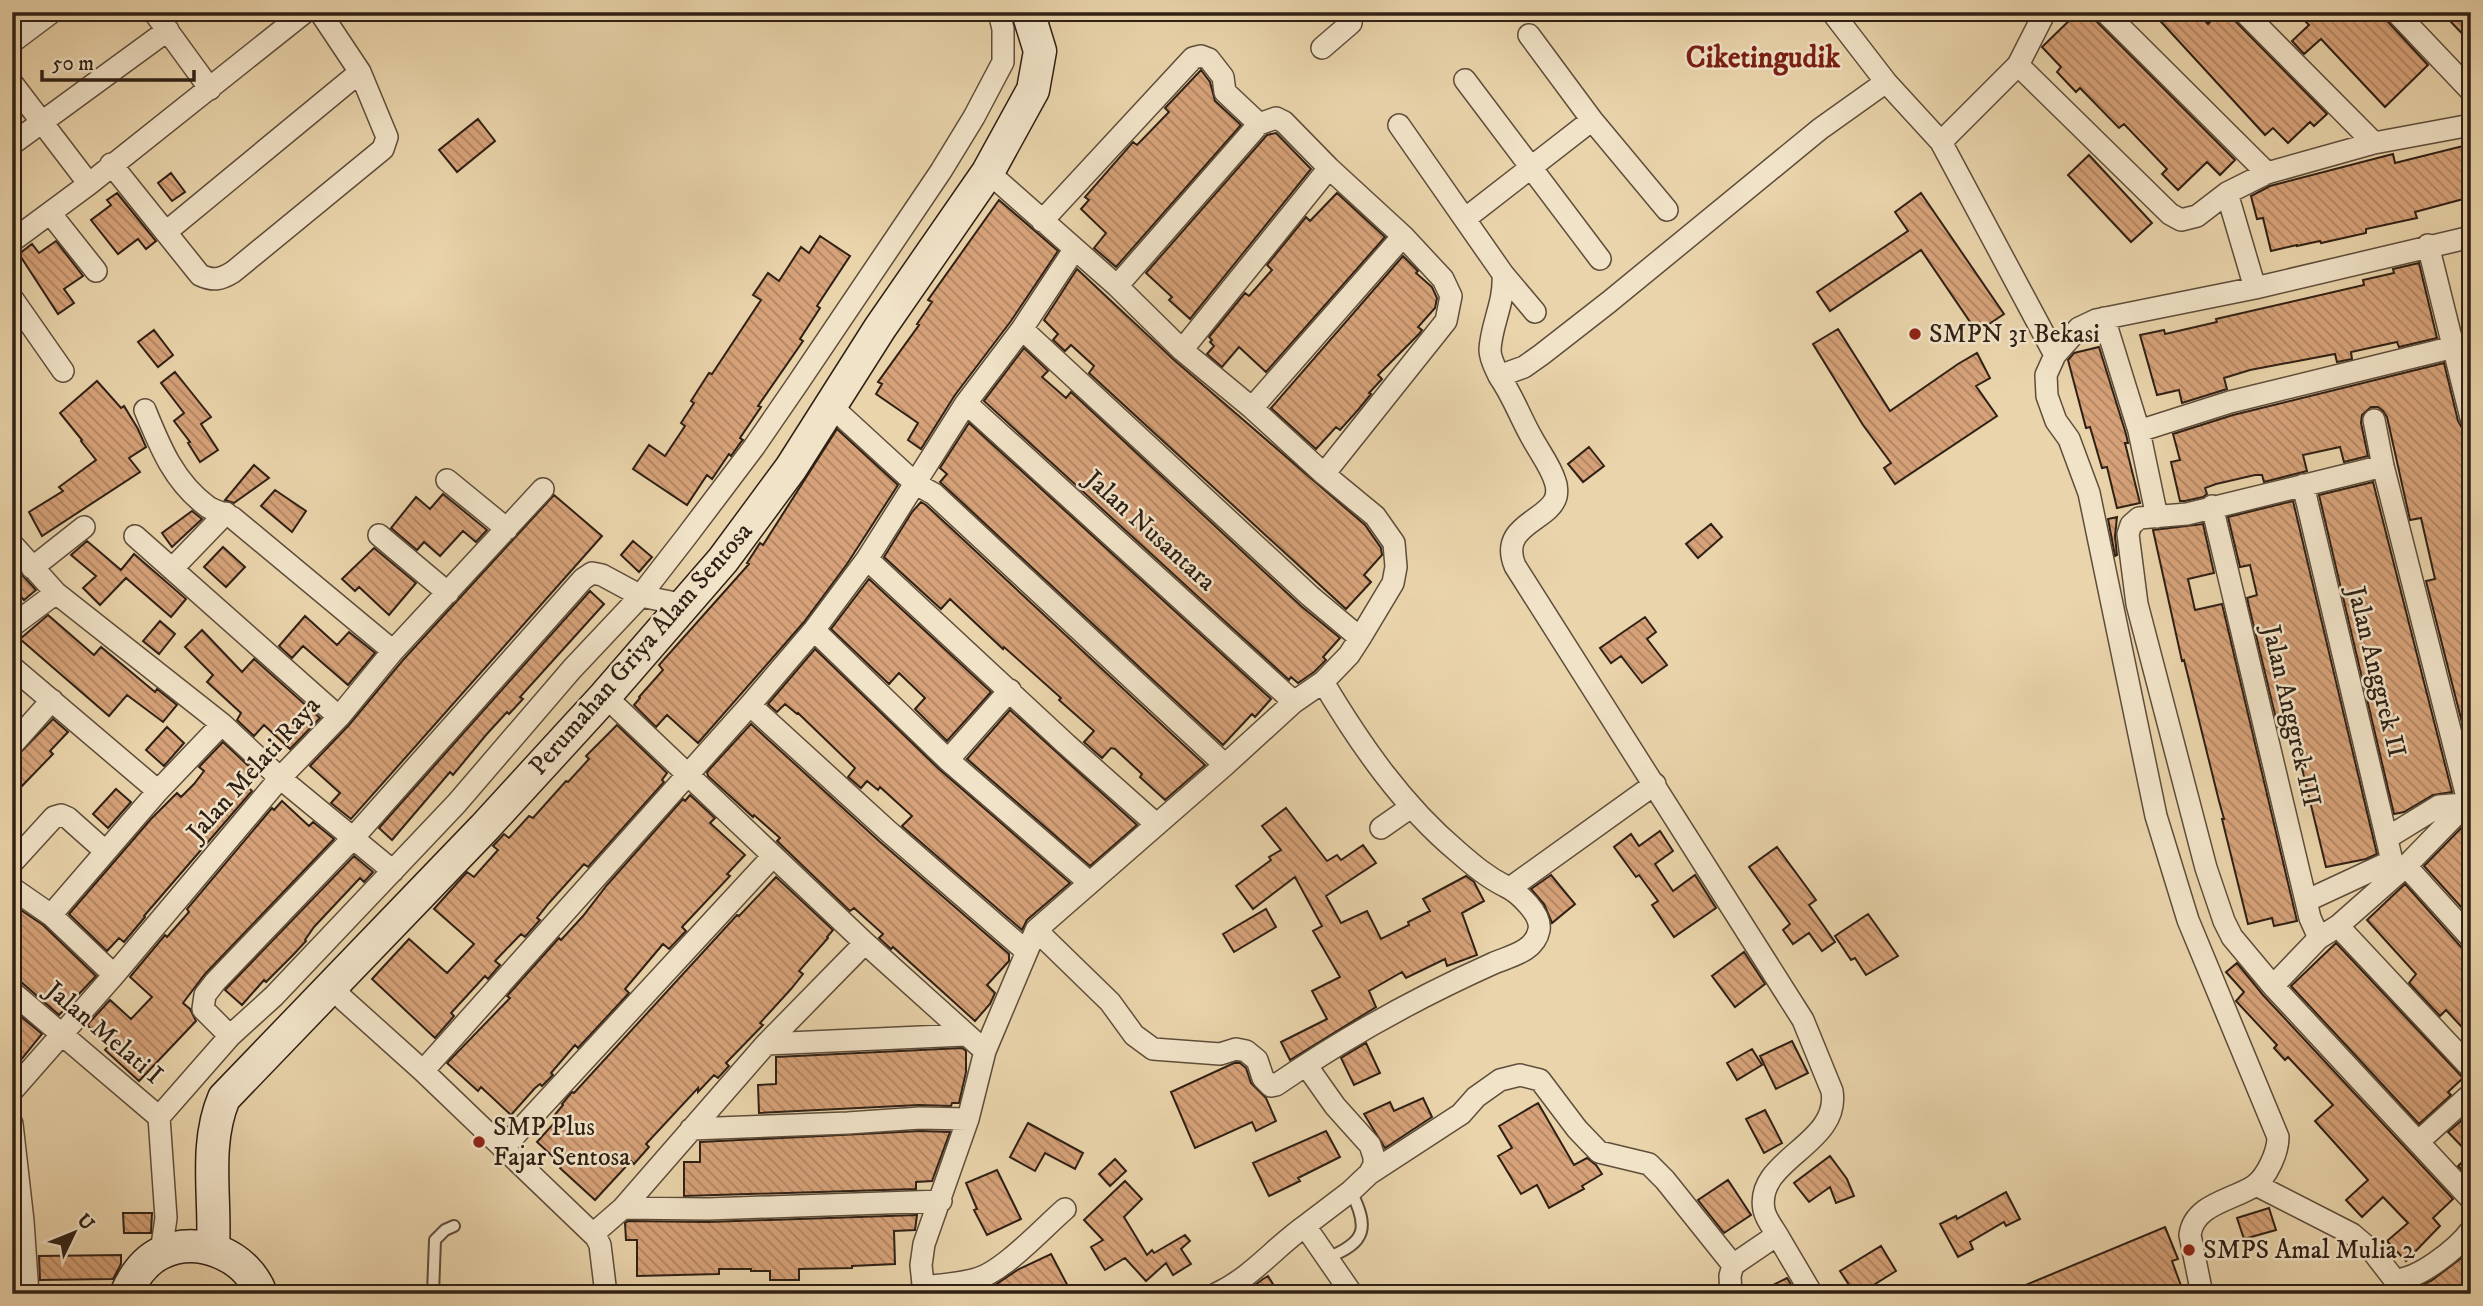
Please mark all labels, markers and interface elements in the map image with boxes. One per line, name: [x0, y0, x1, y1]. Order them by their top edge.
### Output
scale bar: [42, 38, 194, 82]
district label: Ciketingudik: [1686, 40, 1841, 77]
text: 50 m: [52, 51, 94, 77]
place label: SMPN 31 Bekasi: [1929, 318, 2100, 351]
marker: SMPN 31 Bekasi: [1907, 326, 1923, 342]
street label: Jalan Nusantara: [1076, 462, 1223, 599]
street label: Perumahan Griya Alam Sentosa: [522, 516, 760, 782]
street label: Jalan Anggrek II: [2338, 581, 2413, 761]
street label: Jalan Anggrek III: [2254, 620, 2328, 810]
street label: Jalan Melati Raya: [179, 690, 328, 850]
street label: Jalan Melati I: [37, 973, 169, 1092]
place label: SMP Plus Fajar Sentosa: [493, 1111, 630, 1174]
marker: SMP Plus Fajar Sentosa: [471, 1134, 487, 1150]
north arrow: [38, 1198, 108, 1268]
text: U: [72, 1209, 99, 1236]
place label: SMPS Amal Mulia 2: [2203, 1234, 2415, 1267]
marker: SMPS Amal Mulia 2: [2181, 1242, 2197, 1258]

